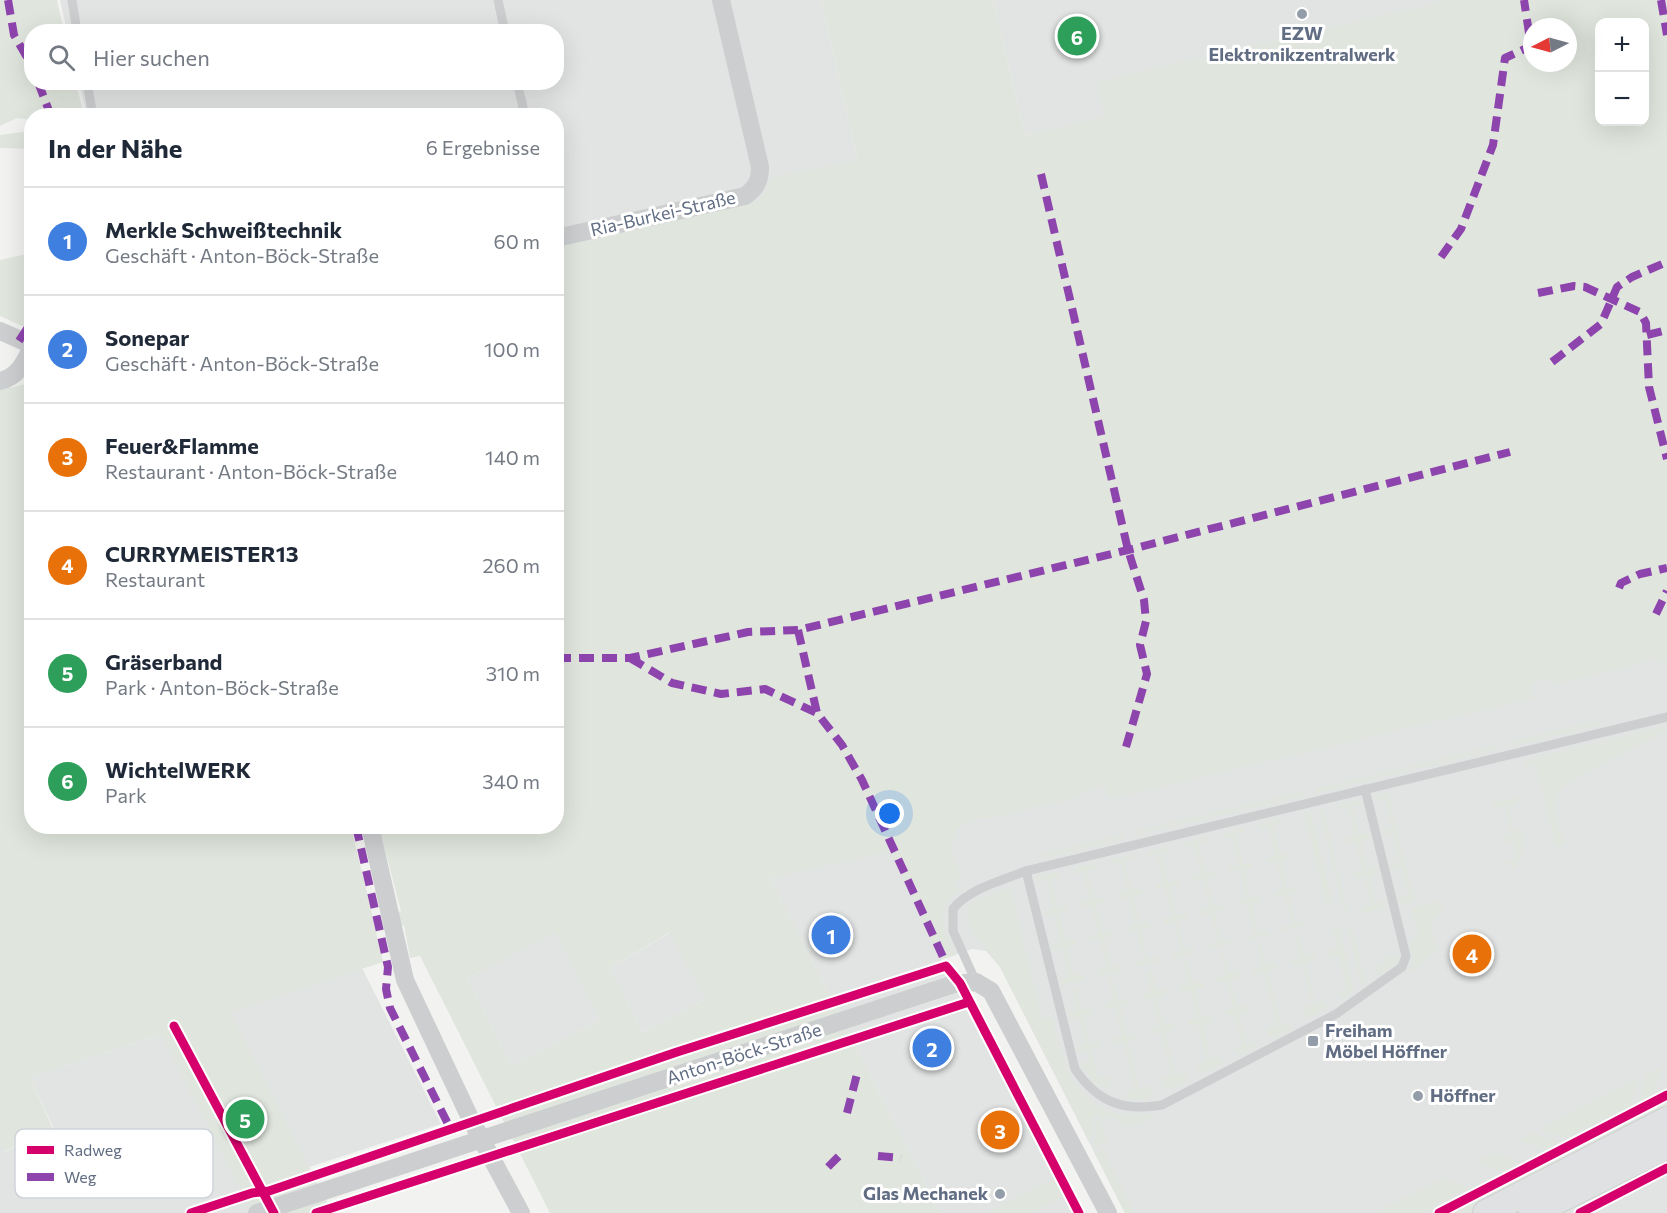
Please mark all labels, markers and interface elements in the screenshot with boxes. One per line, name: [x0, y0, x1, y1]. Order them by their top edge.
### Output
marker: EZW Elektronikzentralwerk: [1295, 7, 1309, 21]
pin: 6: [1058, 14, 1096, 58]
north arrow: [1523, 18, 1577, 72]
map controls: [1595, 18, 1649, 126]
button: +: [1595, 18, 1649, 72]
place label: EZW Elektronikzentralwerk: [1209, 22, 1396, 65]
search box: [24, 24, 564, 90]
icon: search: [45, 41, 78, 74]
text: Hier suchen: [93, 44, 210, 71]
button: −: [1595, 72, 1649, 126]
text: In der Nähe: [48, 132, 183, 163]
text: 6 Ergebnisse: [426, 135, 540, 159]
street label: Ria-Burkei-Straße: [588, 186, 737, 240]
text: Merkle Schweißtechnik: [105, 216, 342, 243]
text: 1: [63, 229, 72, 253]
text: 60 m: [494, 229, 540, 253]
text: Geschäft · Anton-Böck-Straße: [105, 243, 379, 267]
text: Sonepar: [105, 324, 189, 351]
text: 2: [62, 337, 73, 361]
text: 100 m: [484, 337, 540, 361]
text: Geschäft · Anton-Böck-Straße: [105, 351, 379, 375]
text: Feuer&Flamme: [105, 432, 259, 459]
text: 3: [62, 445, 73, 469]
text: 140 m: [485, 445, 540, 469]
text: Restaurant · Anton-Böck-Straße: [105, 459, 397, 483]
text: CURRYMEISTER13: [105, 540, 298, 567]
text: 4: [61, 553, 74, 577]
text: 260 m: [482, 553, 540, 577]
text: Restaurant: [105, 567, 205, 591]
text: Gräserband: [105, 648, 223, 675]
text: 5: [62, 661, 73, 685]
text: 310 m: [486, 661, 540, 685]
text: Park · Anton-Böck-Straße: [105, 675, 339, 699]
text: WichtelWERK: [105, 756, 251, 783]
text: 6: [61, 769, 74, 793]
text: 340 m: [482, 769, 540, 793]
text: Park: [105, 783, 147, 807]
your location: [875, 799, 904, 828]
pin: 1: [812, 912, 850, 958]
pin: 4: [1452, 932, 1492, 976]
street label: Anton-Böck-Straße: [663, 1018, 824, 1088]
place label: Freiham Möbel Höffner: [1325, 1019, 1448, 1062]
pin: 2: [912, 1026, 952, 1070]
marker: Freiham Möbel Höffner: [1306, 1034, 1320, 1048]
place label: Höffner: [1430, 1084, 1496, 1106]
marker: Höffner: [1411, 1089, 1425, 1103]
pin: 5: [226, 1096, 264, 1142]
pin: 3: [980, 1108, 1020, 1152]
legend: [15, 1129, 213, 1198]
text: Radweg: [64, 1140, 122, 1159]
text: Weg: [64, 1167, 97, 1186]
place label: Glas Mechanek: [863, 1182, 989, 1204]
marker: Glas Mechanek: [993, 1187, 1007, 1201]

